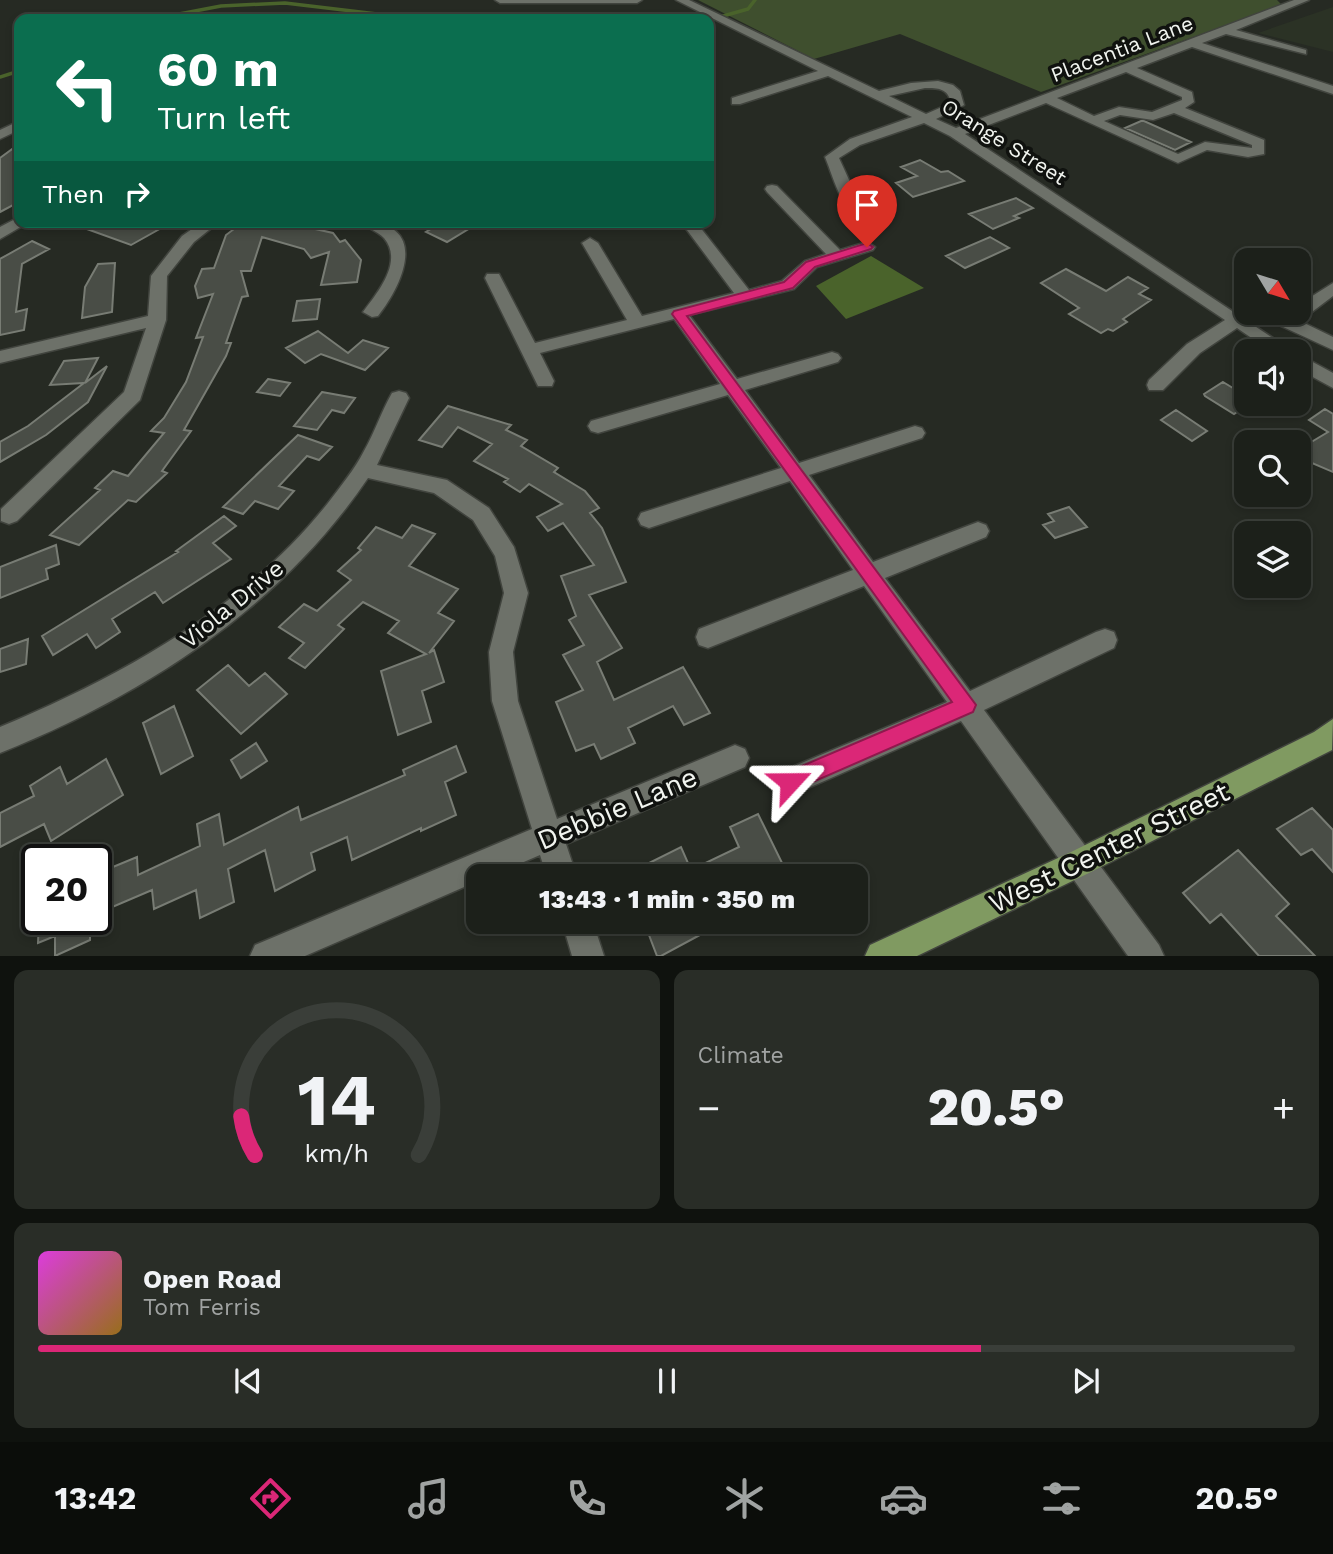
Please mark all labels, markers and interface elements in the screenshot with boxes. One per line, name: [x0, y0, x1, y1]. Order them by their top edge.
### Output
street label: Placentia Lane: [1047, 10, 1196, 87]
text: 60 m: [157, 40, 279, 98]
icon: left: [42, 42, 133, 133]
street label: Orange Street: [937, 93, 1071, 190]
text: Turn left: [157, 99, 290, 137]
icon: right: [118, 175, 156, 213]
pin: [837, 175, 897, 247]
text: Then: [42, 179, 104, 209]
icon: arrive: [848, 186, 886, 224]
north arrow: [1234, 248, 1311, 326]
map controls: [1234, 248, 1311, 598]
button: sound: [1234, 339, 1311, 416]
button: search: [1234, 430, 1311, 507]
button: layers: [1234, 521, 1311, 598]
street label: Viola Drive: [175, 554, 289, 654]
position arrow: [753, 745, 827, 819]
street label: Debbie Lane: [532, 760, 702, 857]
street label: West Center Street: [984, 775, 1235, 920]
speed limit sign: 20: [21, 844, 112, 935]
text: 13:43 · 1 min · 350 m: [539, 884, 795, 914]
text: Climate: [698, 1042, 784, 1069]
text: 14: [298, 1058, 376, 1144]
text: 20.5°: [928, 1077, 1065, 1138]
text: −: [698, 1086, 720, 1130]
text: +: [1272, 1086, 1295, 1130]
text: km/h: [305, 1139, 369, 1168]
text: Open Road: [143, 1264, 281, 1294]
text: Tom Ferris: [143, 1294, 261, 1321]
icon: previous: [229, 1362, 267, 1400]
icon: pause: [648, 1362, 686, 1400]
icon: next: [1067, 1362, 1105, 1400]
icon: directions: [246, 1474, 295, 1523]
icon: music: [404, 1474, 453, 1523]
icon: phone: [562, 1474, 611, 1523]
icon: climate: [720, 1474, 769, 1523]
icon: car: [879, 1474, 928, 1523]
icon: filters: [1037, 1474, 1086, 1523]
text: 13:42: [55, 1479, 136, 1517]
text: 20.5°: [1195, 1479, 1278, 1517]

